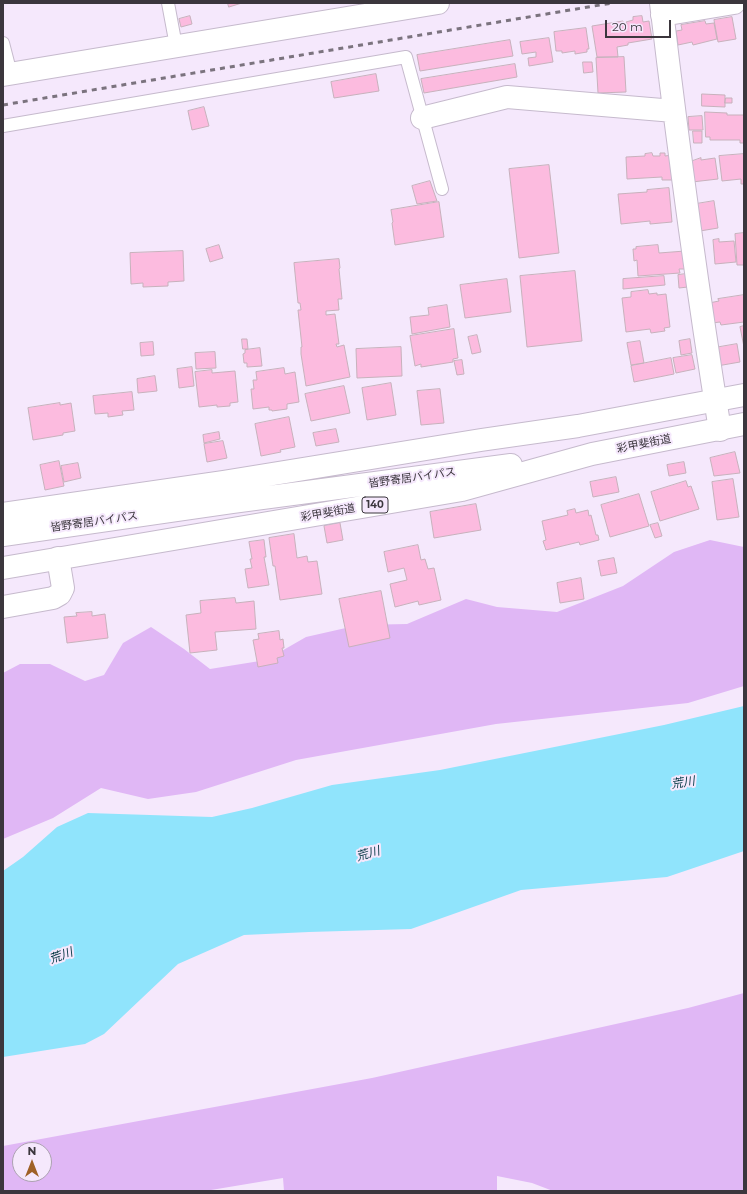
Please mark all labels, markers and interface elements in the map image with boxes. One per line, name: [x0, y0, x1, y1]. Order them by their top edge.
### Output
scale bar: [607, 12, 673, 38]
text: 20 m: [612, 19, 643, 34]
street label: 彩甲斐街道: [616, 432, 672, 456]
street label: 皆野寄居バイパス: [368, 465, 456, 491]
road number: 140: [362, 497, 388, 513]
street label: 彩甲斐街道: [300, 502, 356, 524]
street label: 皆野寄居バイパス: [50, 509, 138, 535]
water label: 荒川: [670, 774, 696, 792]
water label: 荒川: [354, 844, 382, 864]
water label: 荒川: [47, 945, 75, 967]
north arrow: [12, 1142, 52, 1182]
text: N: [28, 1144, 36, 1158]

